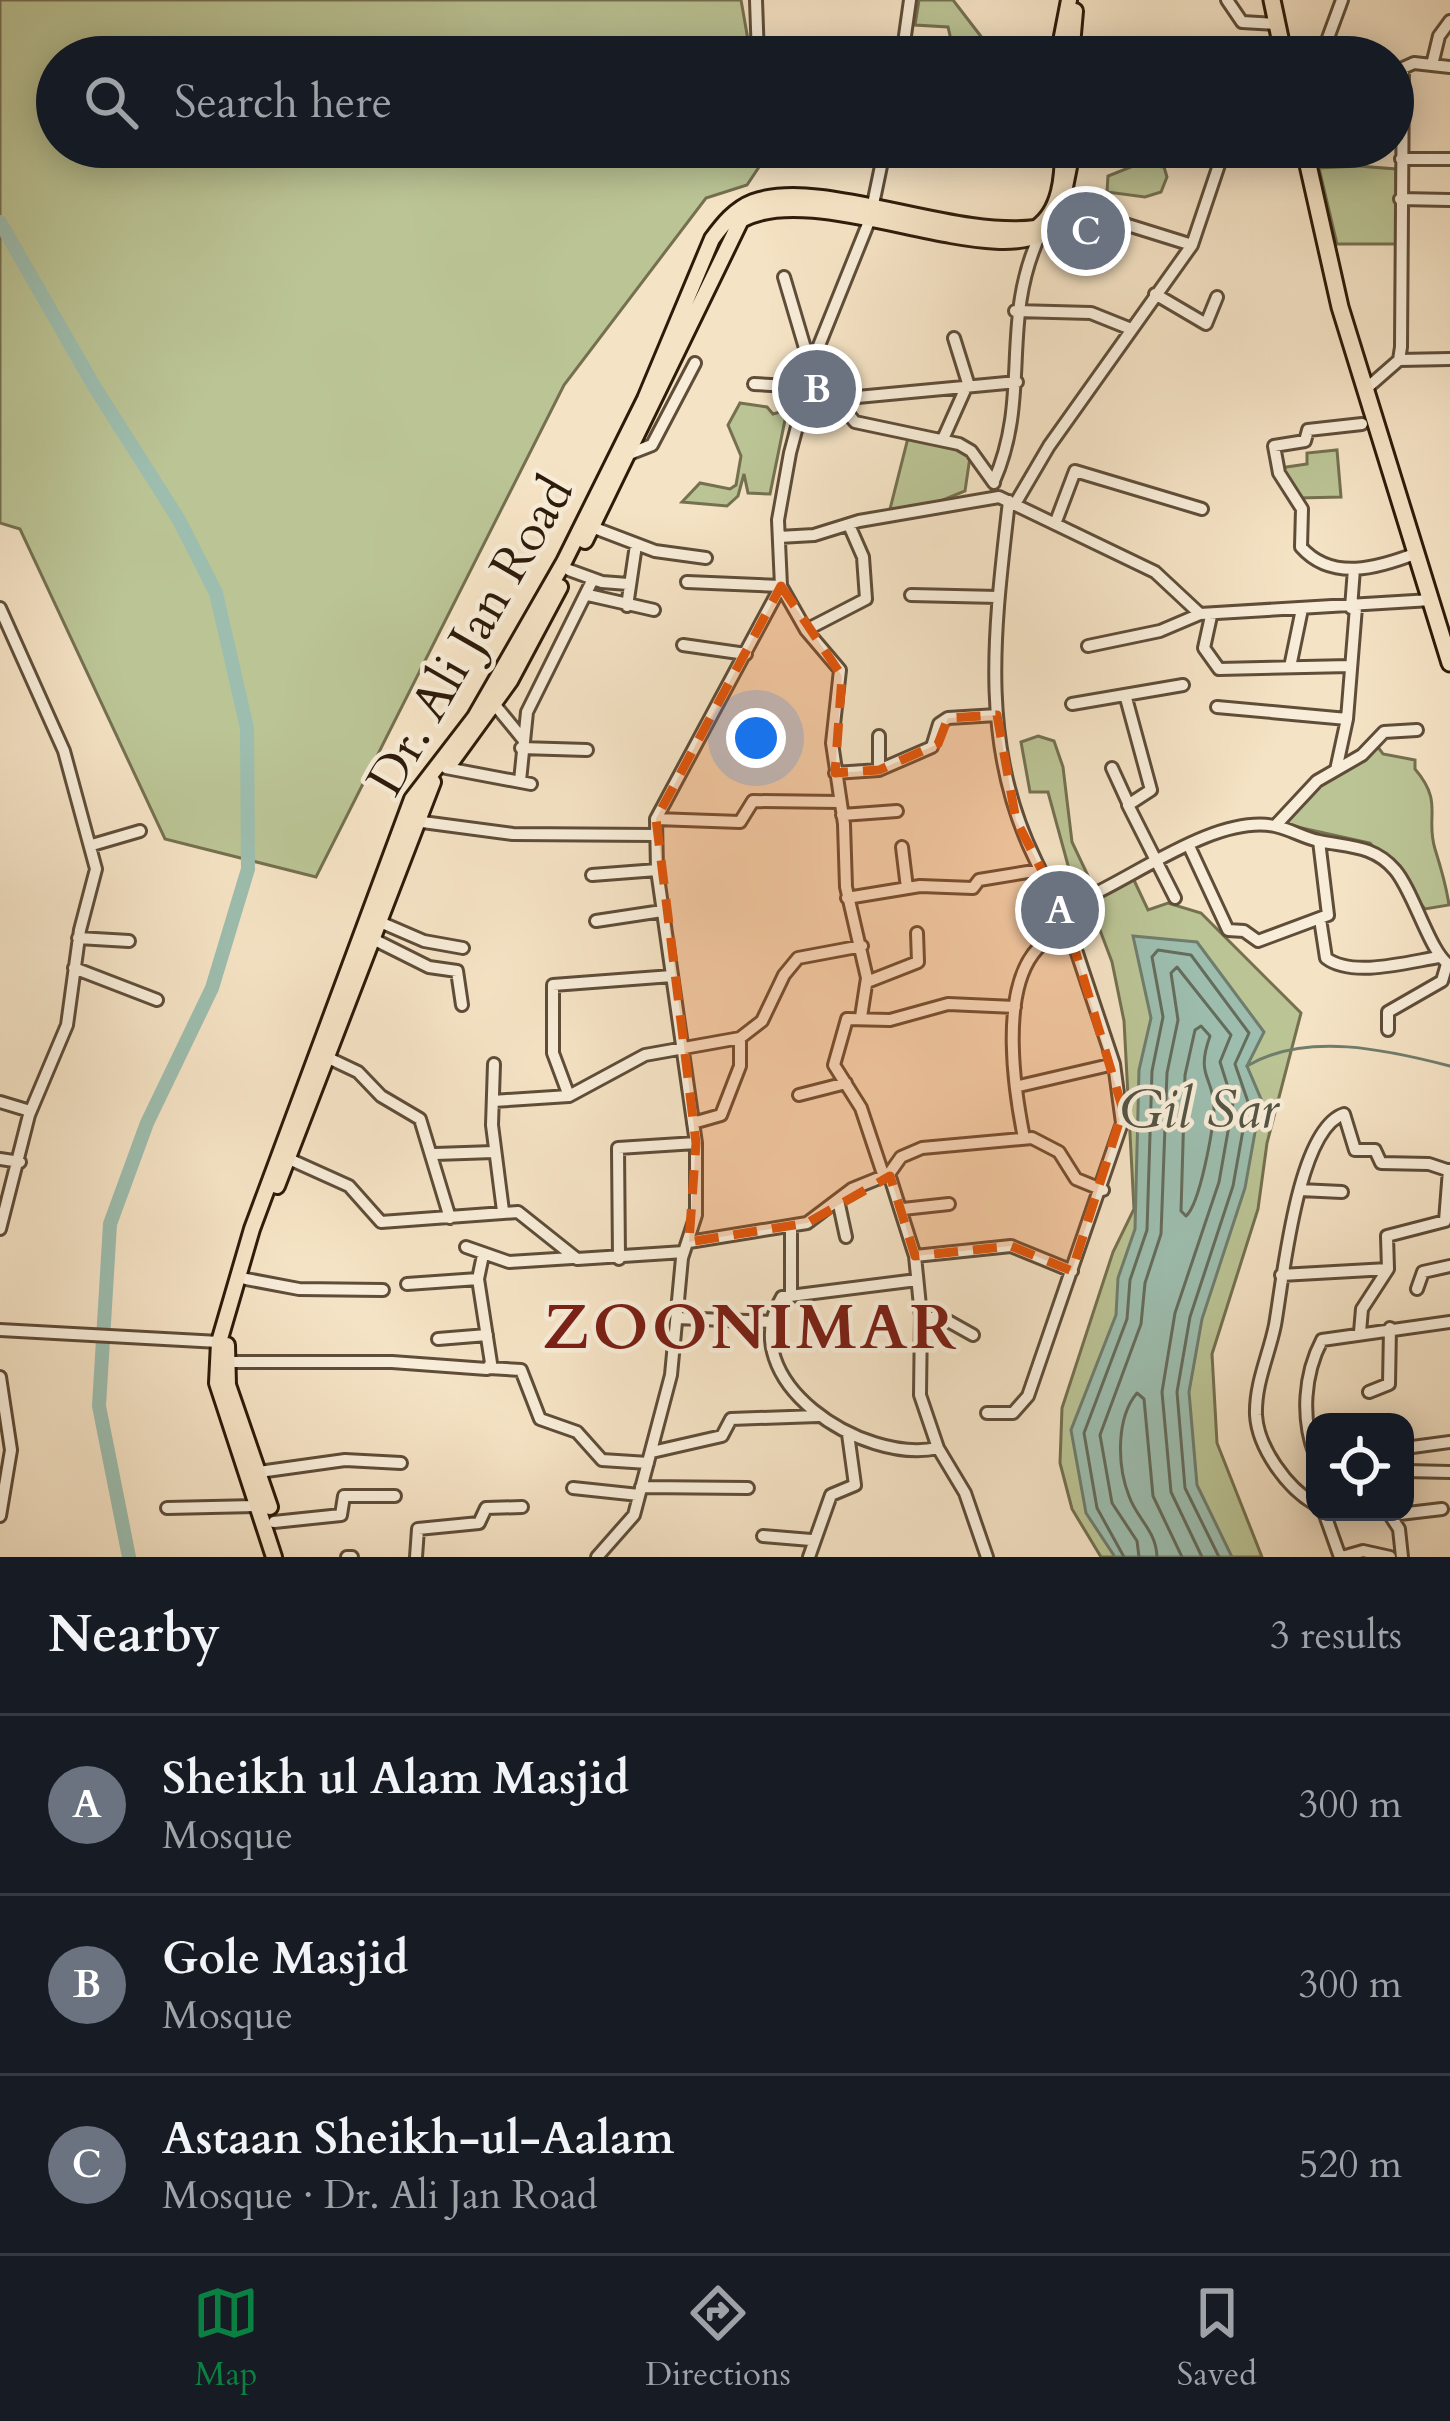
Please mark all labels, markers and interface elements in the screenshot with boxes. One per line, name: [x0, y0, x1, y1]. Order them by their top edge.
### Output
search box: [36, 36, 1414, 168]
icon: search: [78, 69, 144, 135]
text: Search here: [174, 72, 392, 133]
pin: C: [1047, 186, 1125, 276]
pin: B: [778, 344, 856, 434]
street label: Dr. Ali Jan Road: [351, 463, 591, 809]
your location: [726, 708, 786, 768]
pin: A: [1021, 865, 1099, 955]
water label: Gil Sar: [1119, 1074, 1280, 1147]
district label: ZOONIMAR: [542, 1286, 960, 1371]
map controls: [1306, 1413, 1414, 1521]
button: locate: [1306, 1413, 1414, 1521]
text: Nearby: [48, 1600, 220, 1670]
text: 3 results: [1270, 1609, 1402, 1662]
text: Sheikh ul Alam Masjid: [162, 1748, 629, 1809]
text: A: [72, 1778, 102, 1831]
text: 300 m: [1299, 1778, 1402, 1831]
text: Mosque: [162, 1809, 293, 1862]
text: Gole Masjid: [162, 1928, 408, 1989]
text: B: [73, 1958, 101, 2011]
text: 300 m: [1299, 1958, 1402, 2011]
text: Mosque: [162, 1989, 293, 2042]
text: Astaan Sheikh-ul-Aalam: [162, 2108, 674, 2169]
text: C: [72, 2138, 102, 2191]
text: 520 m: [1299, 2138, 1402, 2191]
text: Mosque · Dr. Ali Jan Road: [162, 2169, 598, 2222]
tab: Map: [193, 2280, 259, 2397]
tab: Directions: [645, 2280, 791, 2397]
tab: Saved: [1177, 2280, 1257, 2397]

